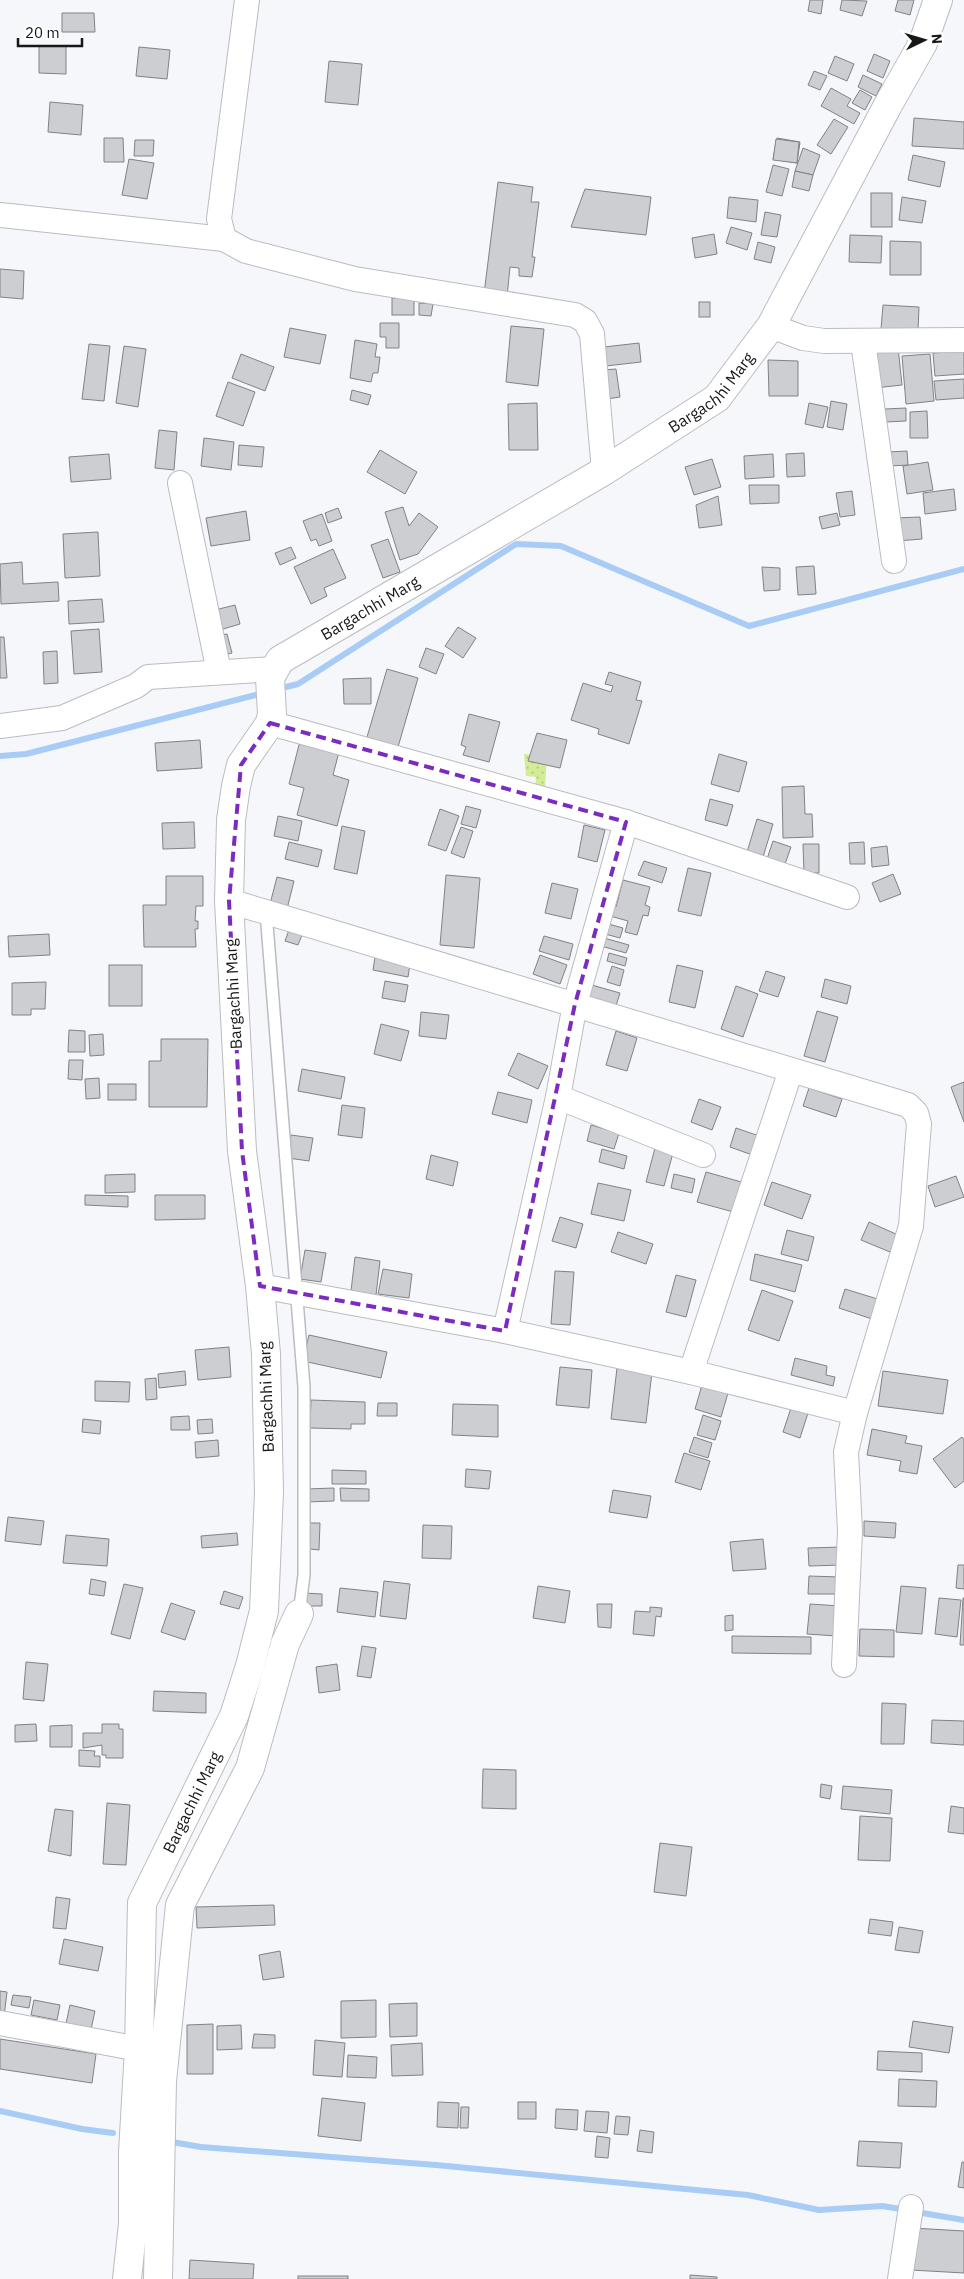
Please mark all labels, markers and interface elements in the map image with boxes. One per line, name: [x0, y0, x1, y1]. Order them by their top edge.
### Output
scale bar: [18, 15, 81, 47]
north arrow: [899, 15, 949, 65]
text: 20 m: [25, 23, 60, 42]
text: N: [928, 33, 946, 45]
street label: Bargachhi Marg: [664, 348, 758, 437]
street label: Bargachhi Marg: [317, 571, 423, 644]
street label: Bargachhi Marg: [220, 938, 246, 1050]
street label: Bargachhi Marg: [254, 1341, 278, 1453]
street label: Bargachhi Marg: [158, 1747, 225, 1856]

